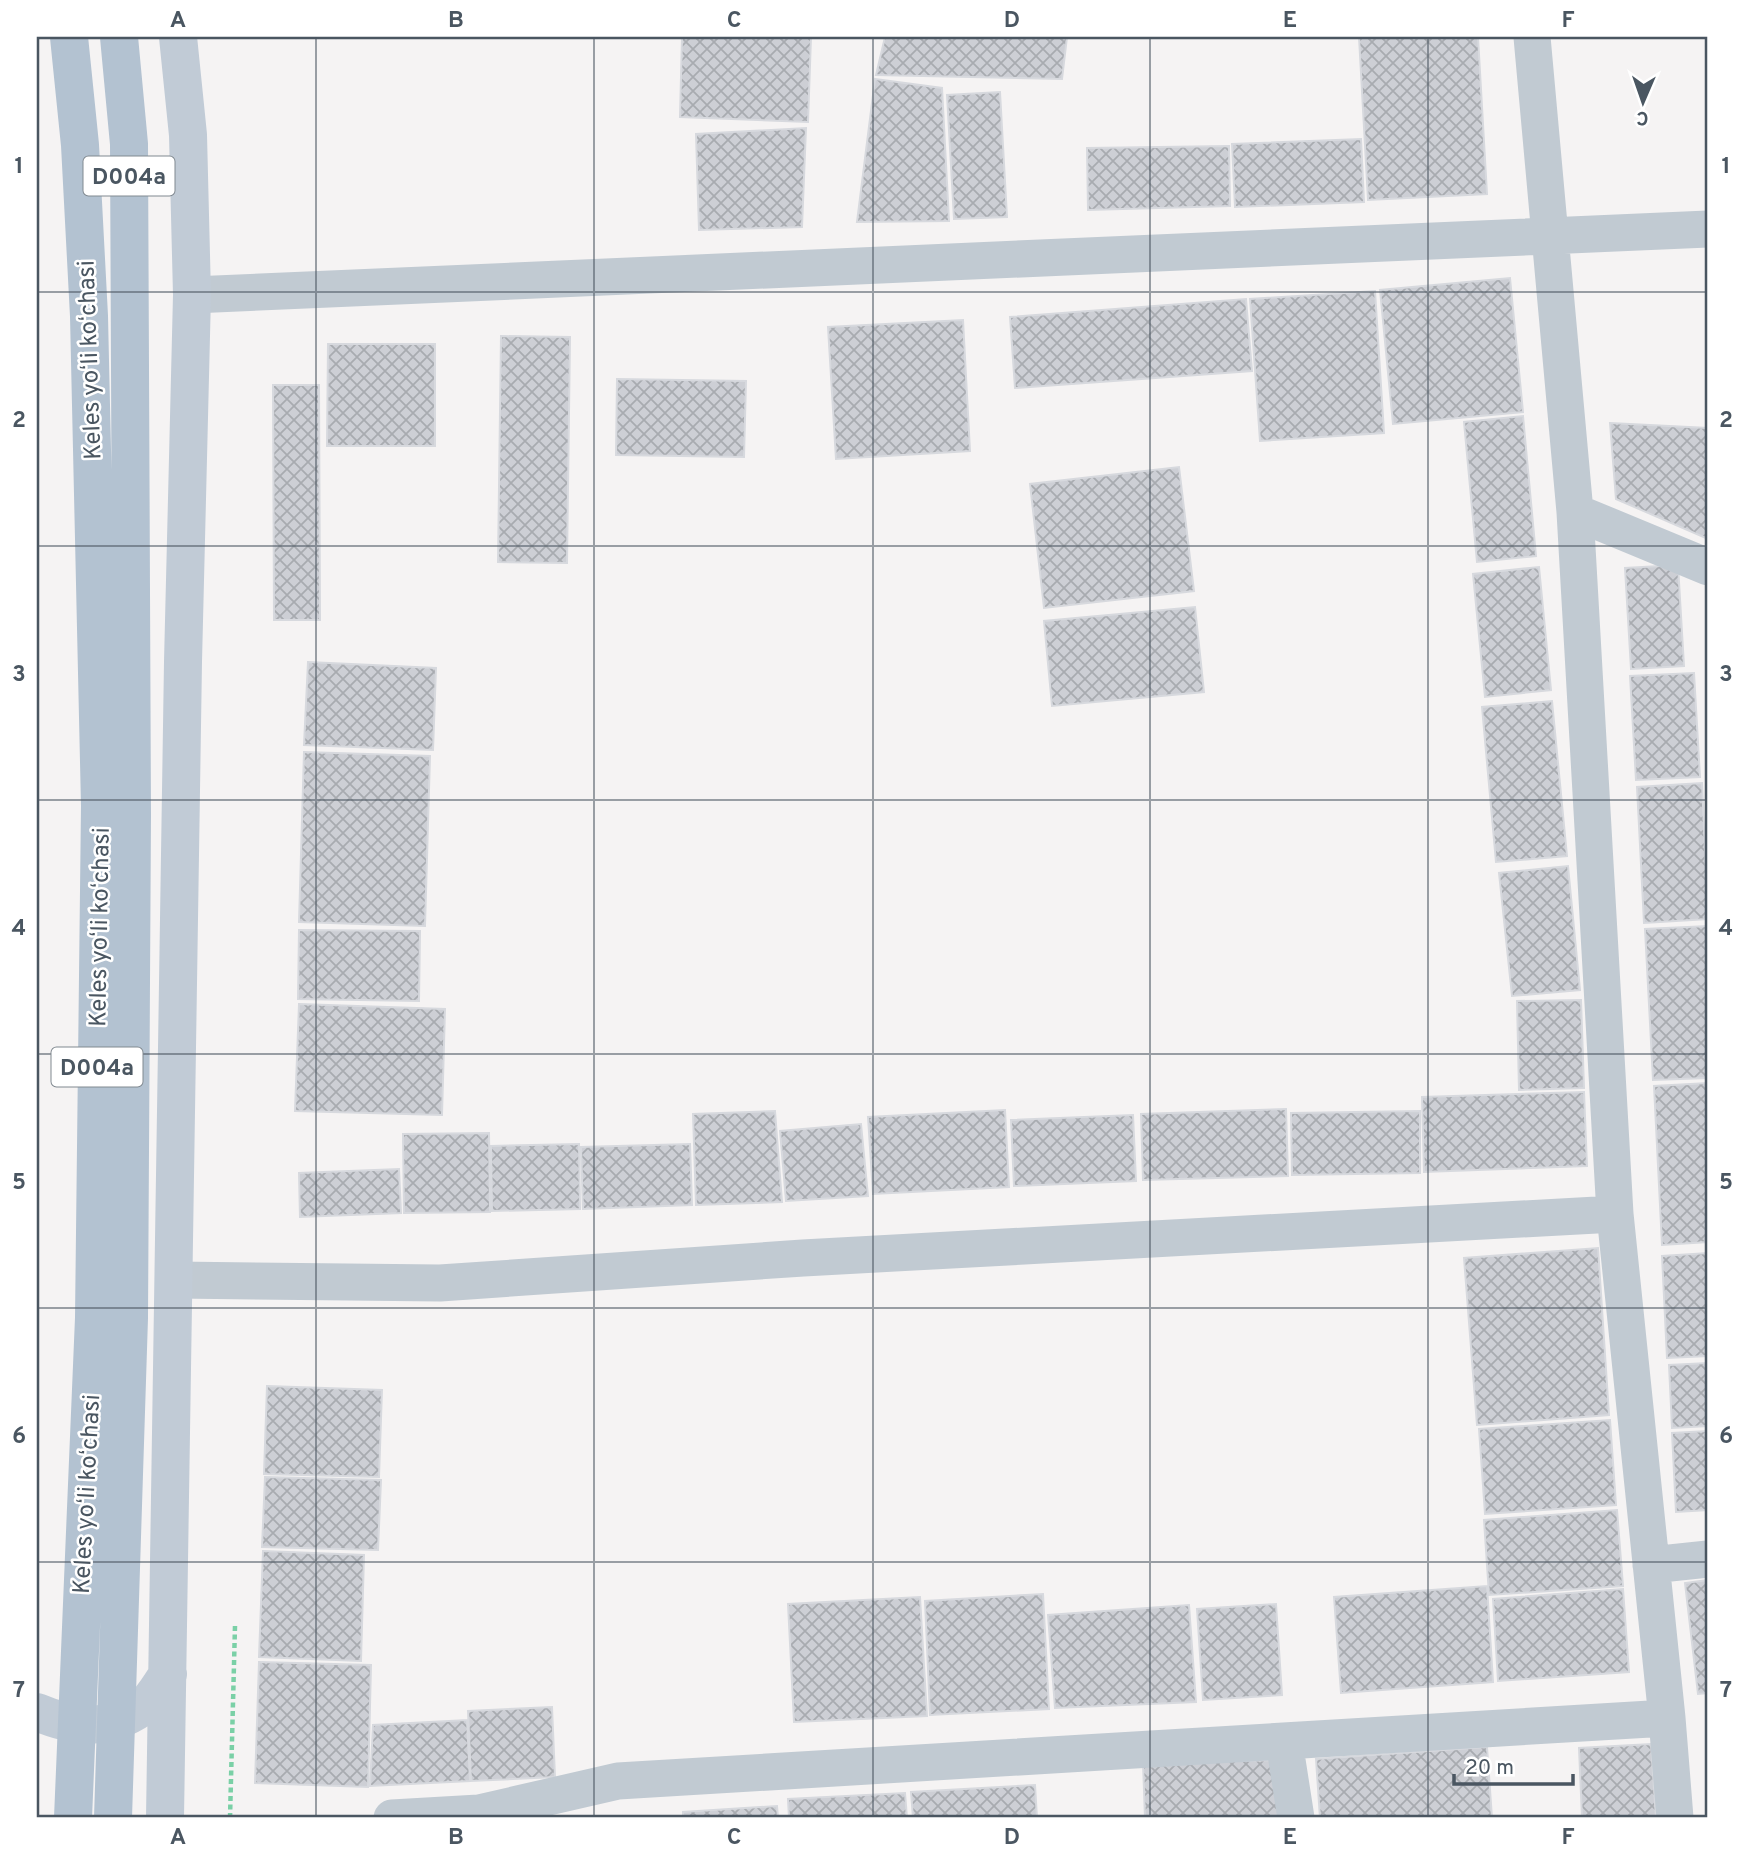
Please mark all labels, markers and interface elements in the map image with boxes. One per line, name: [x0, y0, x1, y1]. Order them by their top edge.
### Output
text: A: [170, 7, 186, 36]
text: B: [448, 7, 464, 36]
text: C: [727, 7, 741, 36]
text: D: [1004, 7, 1020, 36]
text: E: [1283, 7, 1297, 36]
text: F: [1561, 7, 1575, 36]
north arrow: [1608, 66, 1678, 136]
text: С: [1636, 105, 1649, 129]
text: 1: [14, 153, 24, 182]
text: 1: [1721, 153, 1731, 182]
road number: D004a: [83, 156, 174, 196]
street label: Keles yoʻli koʻchasi: [73, 260, 109, 460]
text: 2: [12, 407, 26, 436]
text: 2: [1719, 407, 1733, 436]
text: 3: [12, 661, 26, 690]
text: 3: [1719, 661, 1733, 690]
street label: Keles yoʻli koʻchasi: [84, 827, 118, 1027]
text: 4: [12, 915, 26, 944]
text: 4: [1719, 915, 1733, 944]
road number: D004a: [52, 1048, 142, 1086]
text: 5: [12, 1169, 26, 1198]
text: 5: [1719, 1169, 1733, 1198]
street label: Keles yoʻli koʻchasi: [68, 1394, 108, 1595]
text: 6: [12, 1423, 26, 1452]
text: 6: [1719, 1423, 1733, 1452]
text: 7: [13, 1677, 25, 1706]
text: 7: [1720, 1677, 1732, 1706]
scale bar: [1454, 1743, 1574, 1787]
text: 20 m: [1465, 1755, 1514, 1782]
text: A: [170, 1824, 186, 1853]
text: B: [448, 1824, 464, 1853]
text: C: [727, 1824, 741, 1853]
text: D: [1004, 1824, 1020, 1853]
text: E: [1283, 1824, 1297, 1853]
text: F: [1561, 1824, 1575, 1853]

